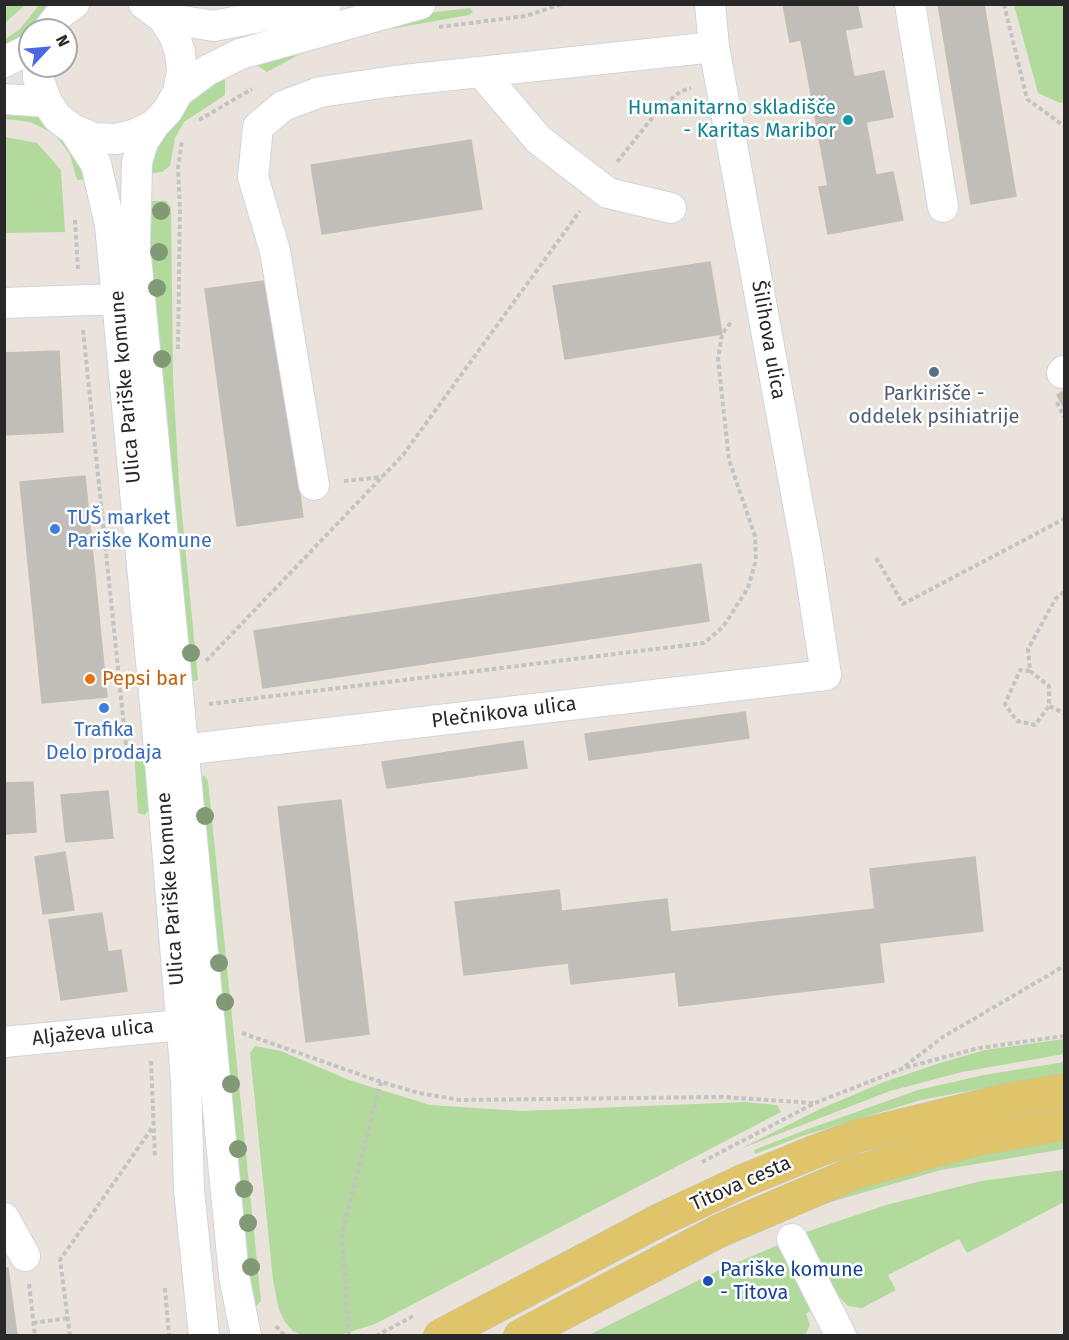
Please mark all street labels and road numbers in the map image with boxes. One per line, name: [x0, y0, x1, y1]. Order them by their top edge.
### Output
street label: Šilihova ulica: [746, 279, 790, 401]
street label: Ulica Pariške komune: [106, 289, 146, 485]
street label: Plečnikova ulica: [430, 692, 578, 734]
street label: Ulica Pariške komune: [152, 792, 190, 986]
street label: Aljaževa ulica: [31, 1015, 155, 1051]
street label: Titova cesta: [687, 1151, 795, 1217]

